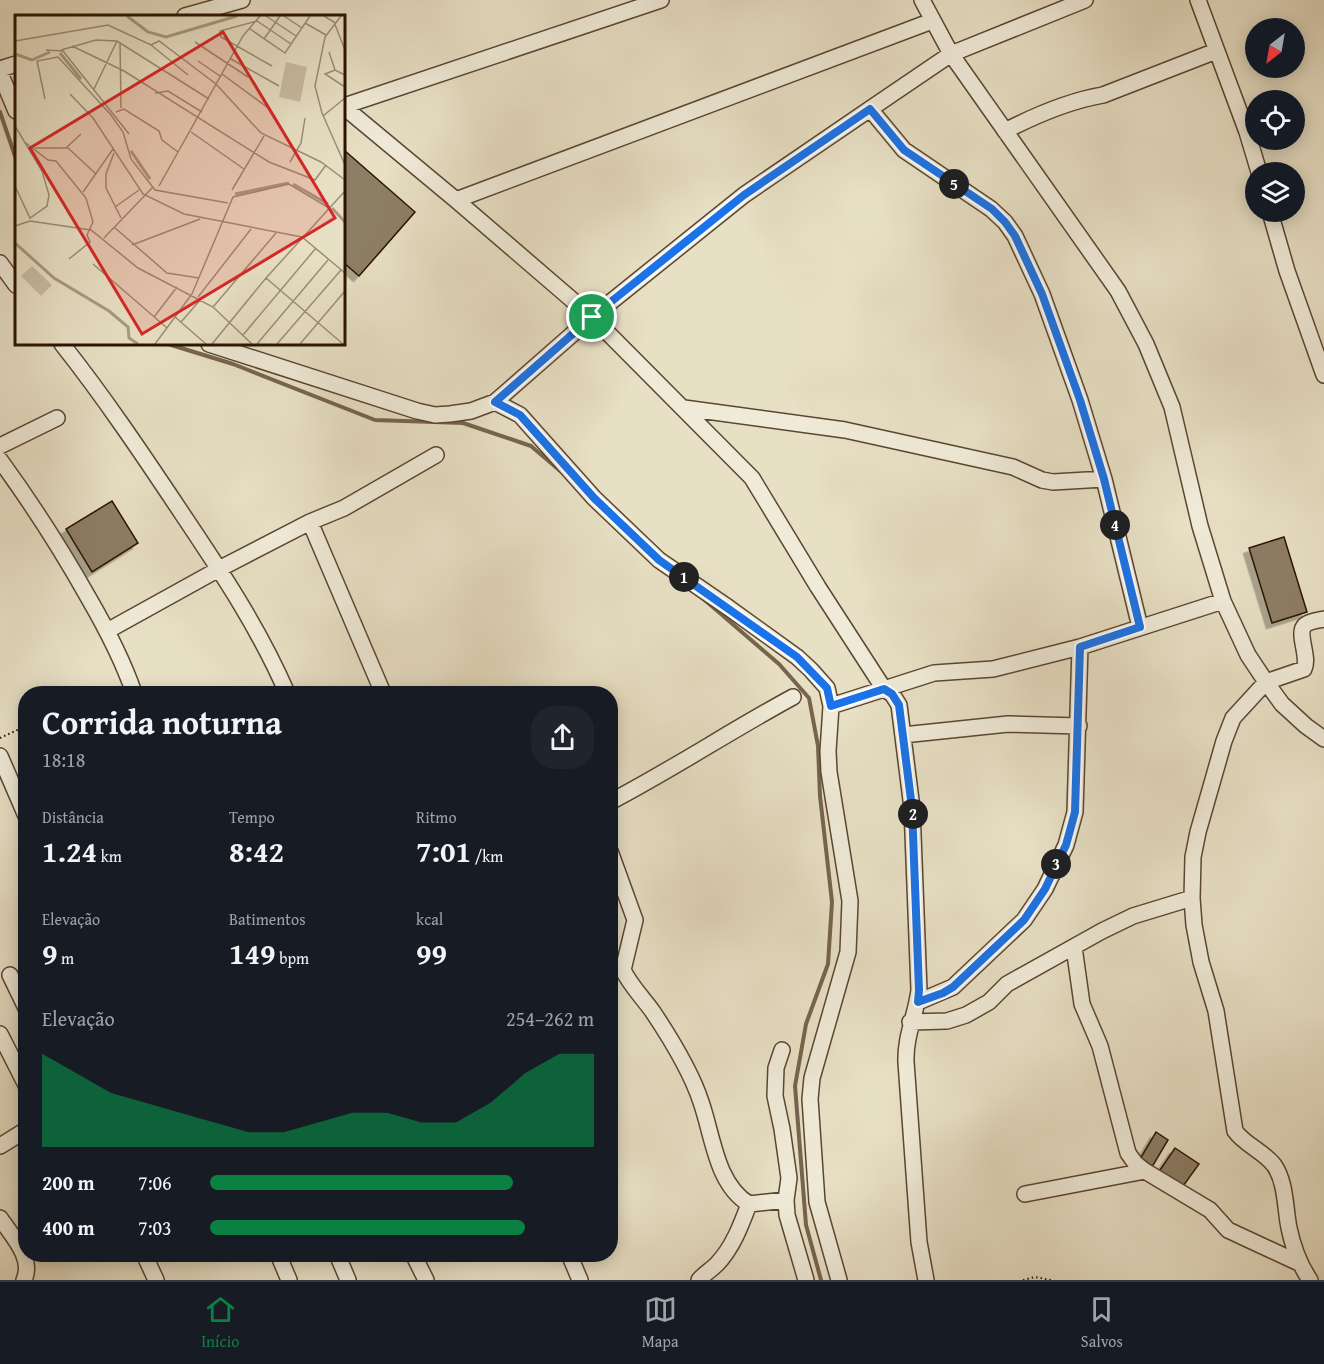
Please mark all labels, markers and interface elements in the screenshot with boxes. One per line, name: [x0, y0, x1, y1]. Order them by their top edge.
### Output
inset map: [15, 15, 345, 345]
north arrow: [1245, 18, 1305, 78]
map controls: [1245, 18, 1305, 222]
button: locate: [1245, 90, 1305, 150]
button: layers: [1245, 162, 1305, 222]
pin: 5: [939, 169, 969, 199]
text: 5: [950, 172, 958, 196]
pin: [566, 291, 617, 342]
icon: arrive: [575, 300, 608, 333]
pin: 4: [1100, 510, 1130, 540]
text: 4: [1111, 513, 1119, 537]
pin: 1: [669, 562, 699, 592]
text: 1: [680, 565, 688, 589]
text: Corrida noturna: [42, 698, 282, 746]
button: share: [531, 706, 594, 769]
text: 18:18: [42, 745, 85, 774]
pin: 2: [898, 799, 928, 829]
text: 2: [909, 802, 917, 826]
text: Distância: [42, 805, 104, 829]
text: Tempo: [229, 805, 275, 829]
text: Ritmo: [416, 805, 457, 829]
text: 1.24: [42, 829, 97, 873]
text: 8:42: [229, 829, 284, 873]
text: 7:01: [416, 829, 471, 873]
text: km: [97, 844, 122, 868]
text: /km: [471, 844, 503, 868]
pin: 3: [1041, 849, 1071, 879]
text: 3: [1052, 852, 1060, 876]
text: Elevação: [42, 907, 100, 931]
text: Batimentos: [229, 907, 306, 931]
text: kcal: [416, 907, 443, 931]
text: 9: [42, 931, 58, 975]
text: 149: [229, 931, 276, 975]
text: 99: [416, 931, 447, 975]
text: m: [58, 946, 74, 970]
text: bpm: [276, 946, 309, 970]
text: Elevação: [42, 1004, 115, 1033]
text: 254–262 m: [506, 1004, 594, 1033]
text: 200 m: [42, 1168, 95, 1197]
text: 7:06: [138, 1168, 172, 1197]
text: 400 m: [42, 1213, 95, 1242]
text: 7:03: [138, 1213, 172, 1242]
tab: Início: [201, 1293, 239, 1353]
tab: Mapa: [642, 1293, 679, 1353]
tab: Salvos: [1081, 1293, 1123, 1353]

